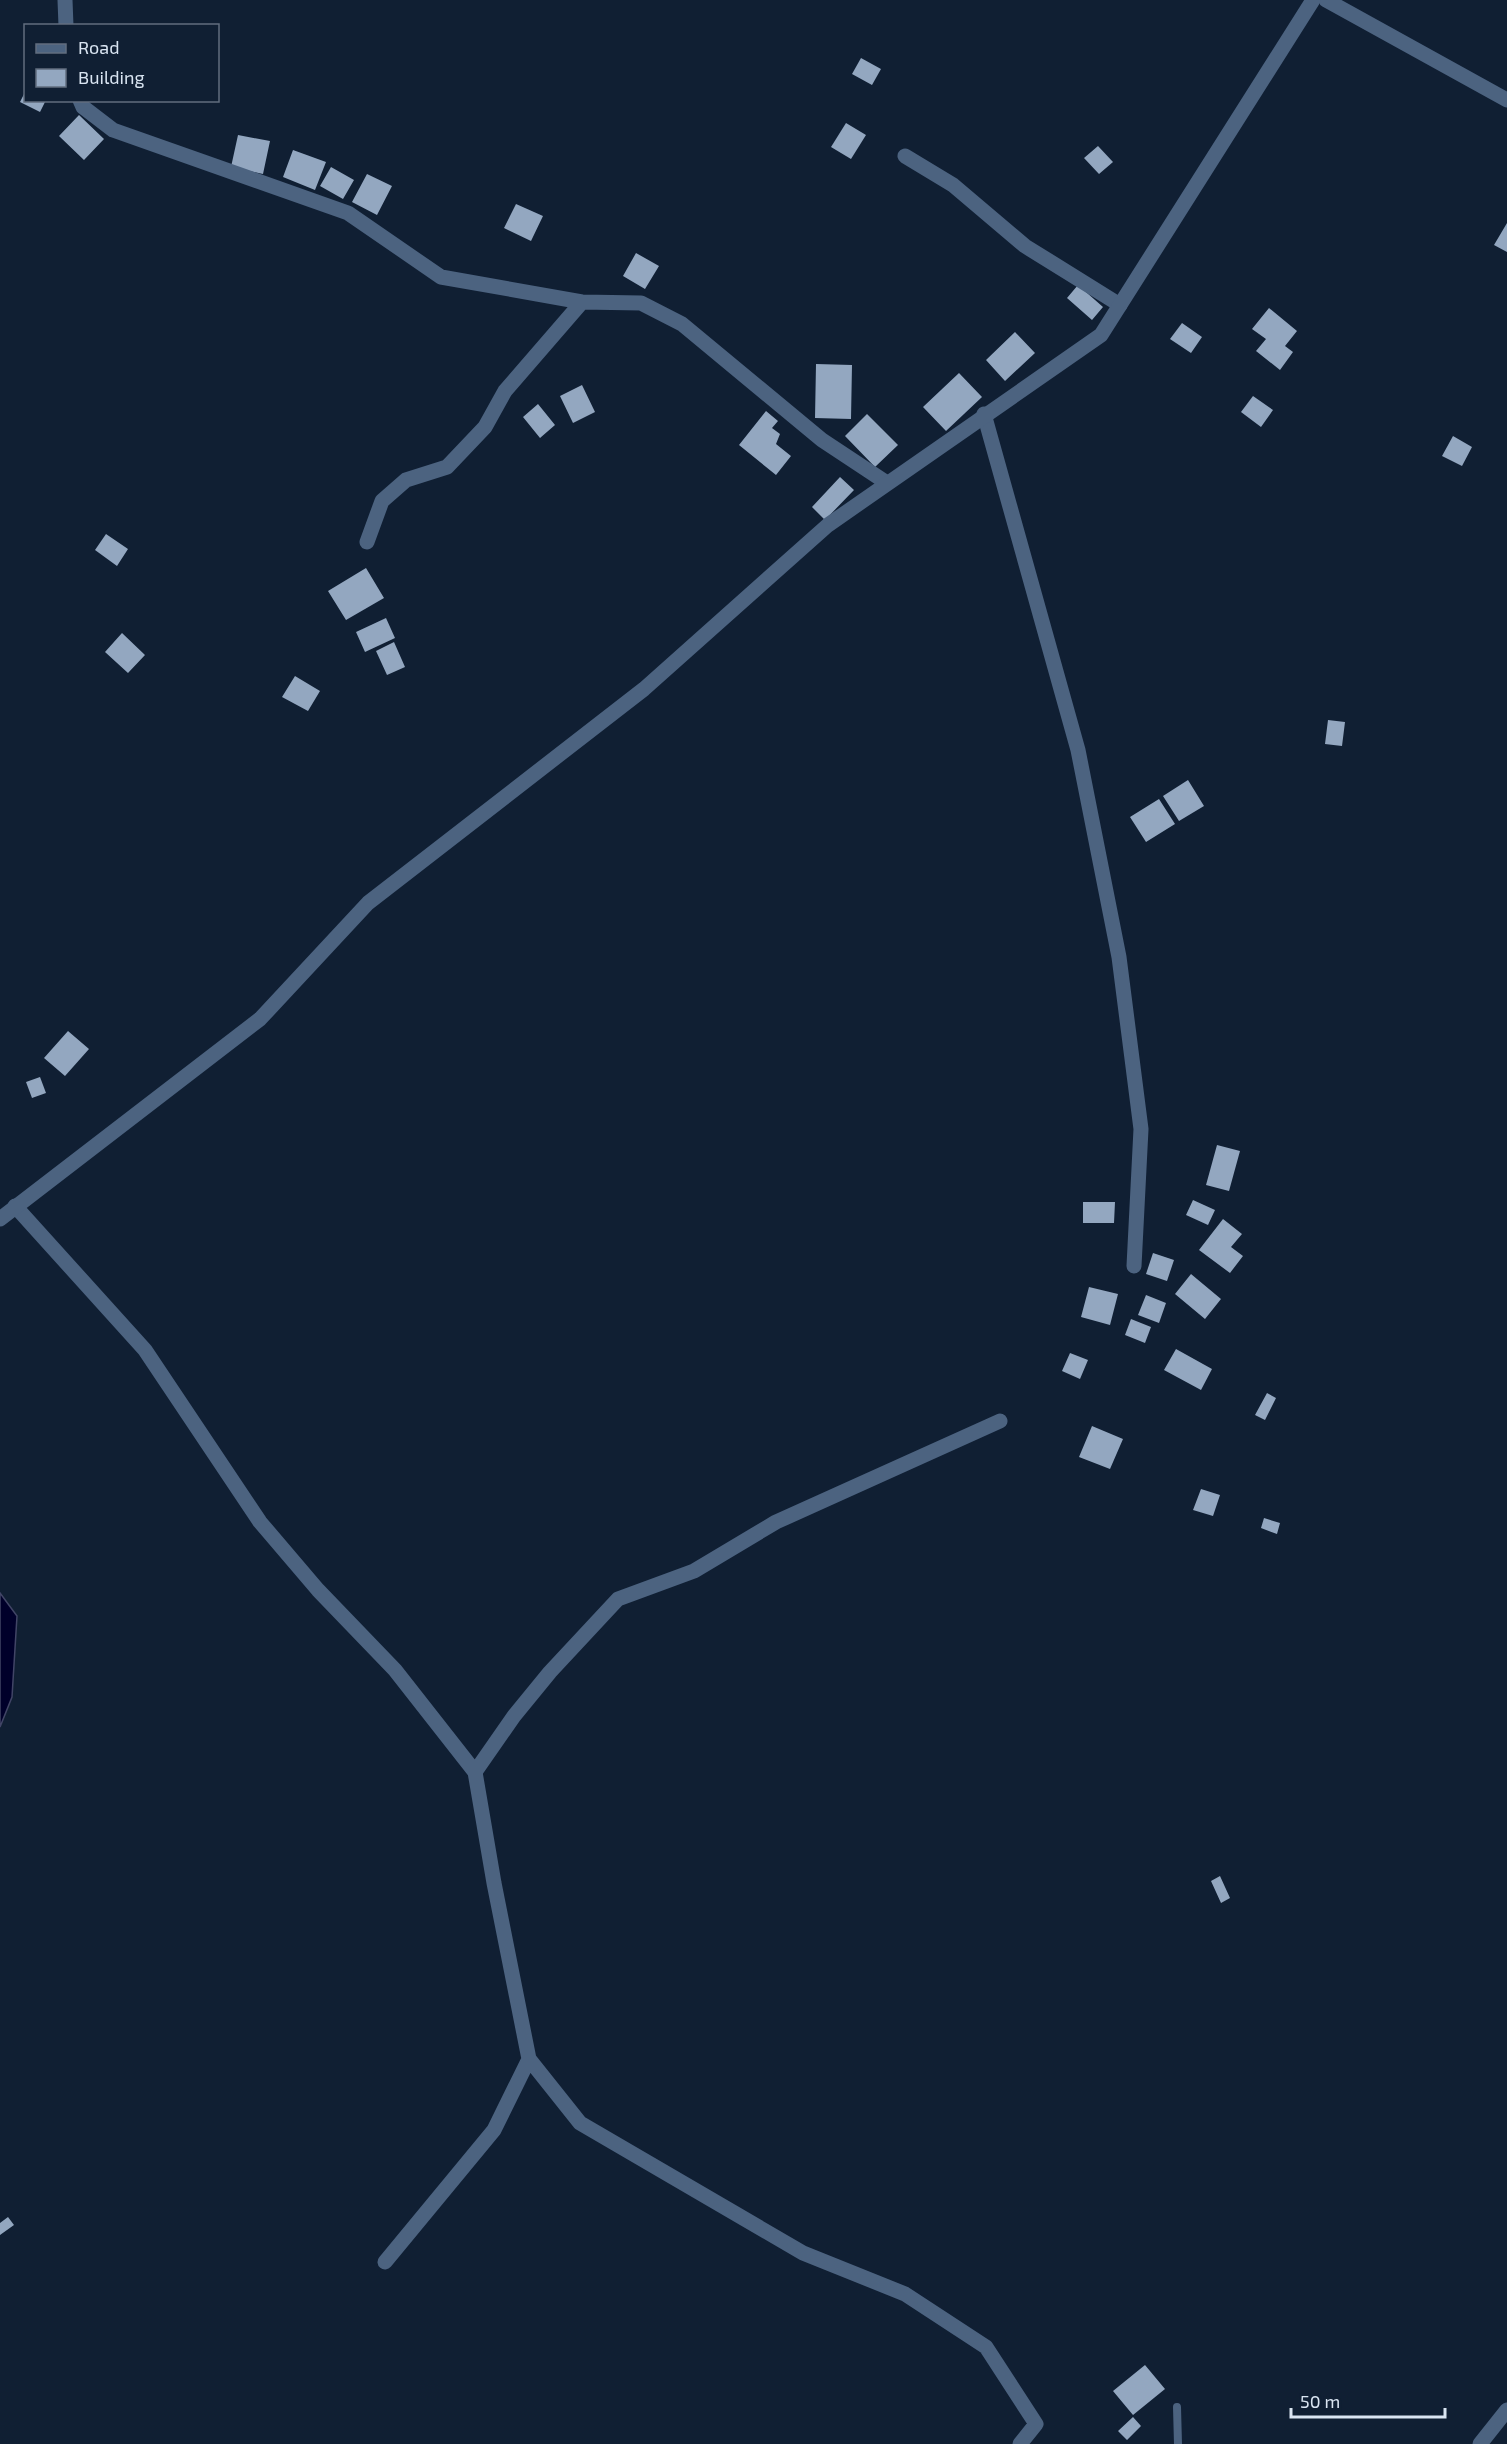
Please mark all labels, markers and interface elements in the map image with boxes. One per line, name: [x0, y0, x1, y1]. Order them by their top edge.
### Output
legend: [24, 24, 219, 102]
text: Road: [78, 36, 119, 58]
text: Building: [78, 66, 145, 88]
scale bar: [1291, 2381, 1446, 2419]
text: 50 m: [1300, 2390, 1340, 2412]

